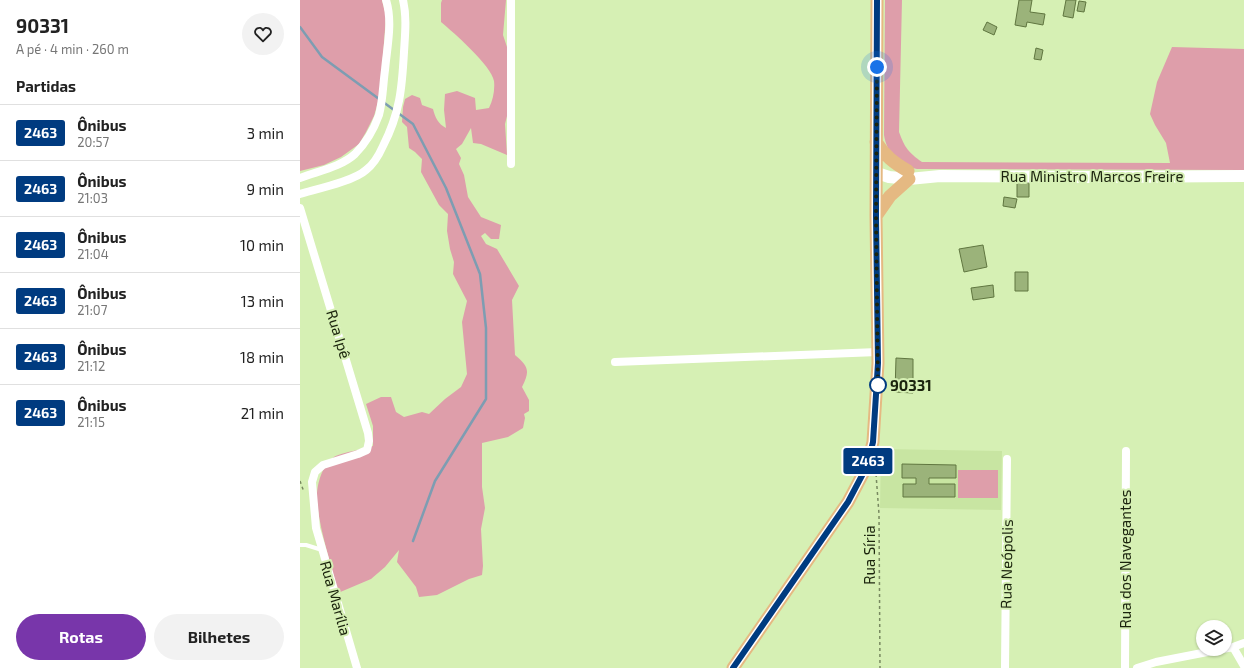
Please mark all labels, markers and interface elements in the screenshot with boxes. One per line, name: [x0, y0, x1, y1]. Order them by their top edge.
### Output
button: heart: [242, 13, 284, 55]
text: 90331: [16, 14, 69, 37]
text: A pé · 4 min · 260 m: [16, 41, 129, 57]
your location: [867, 57, 887, 77]
text: Partidas: [16, 77, 76, 95]
text: Ônibus: [77, 116, 127, 134]
text: 2463: [24, 124, 57, 141]
text: 3 min: [247, 124, 284, 142]
text: 20:57: [77, 134, 109, 150]
street label: Rua Ministro Marcos Freire: [1001, 167, 1183, 185]
text: Ônibus: [77, 172, 127, 190]
text: 2463: [24, 180, 57, 197]
text: 9 min: [246, 180, 284, 198]
text: 21:03: [77, 190, 108, 206]
text: Ônibus: [77, 228, 127, 246]
text: 2463: [24, 236, 57, 253]
text: 10 min: [240, 236, 284, 254]
text: 21:04: [77, 246, 109, 262]
text: Ônibus: [77, 284, 127, 302]
text: 2463: [24, 292, 57, 309]
text: 13 min: [241, 292, 284, 310]
text: 21:07: [77, 302, 107, 318]
street label: Rua Ipê: [323, 307, 355, 361]
text: Ônibus: [77, 340, 127, 358]
text: 2463: [24, 348, 57, 365]
text: 18 min: [240, 348, 284, 366]
text: 21:12: [77, 358, 105, 374]
marker: 90331: [869, 376, 887, 394]
place label: 90331: [890, 376, 932, 394]
text: Ônibus: [77, 396, 127, 414]
text: 2463: [24, 404, 57, 421]
text: 21 min: [241, 404, 284, 422]
text: 21:15: [77, 414, 105, 430]
line badge: 2463: [840, 448, 896, 474]
text: 2463: [851, 452, 885, 469]
street label: Rua dos Navegantes: [1116, 490, 1134, 628]
street label: Rua Neópolis: [996, 519, 1016, 609]
street label: Rua Síria: [860, 525, 878, 585]
street label: Rua Marília: [317, 559, 355, 637]
button: Rotas: [16, 614, 146, 660]
button: Bilhetes: [154, 614, 284, 660]
map controls: [1196, 620, 1232, 656]
button: layers: [1196, 620, 1232, 656]

